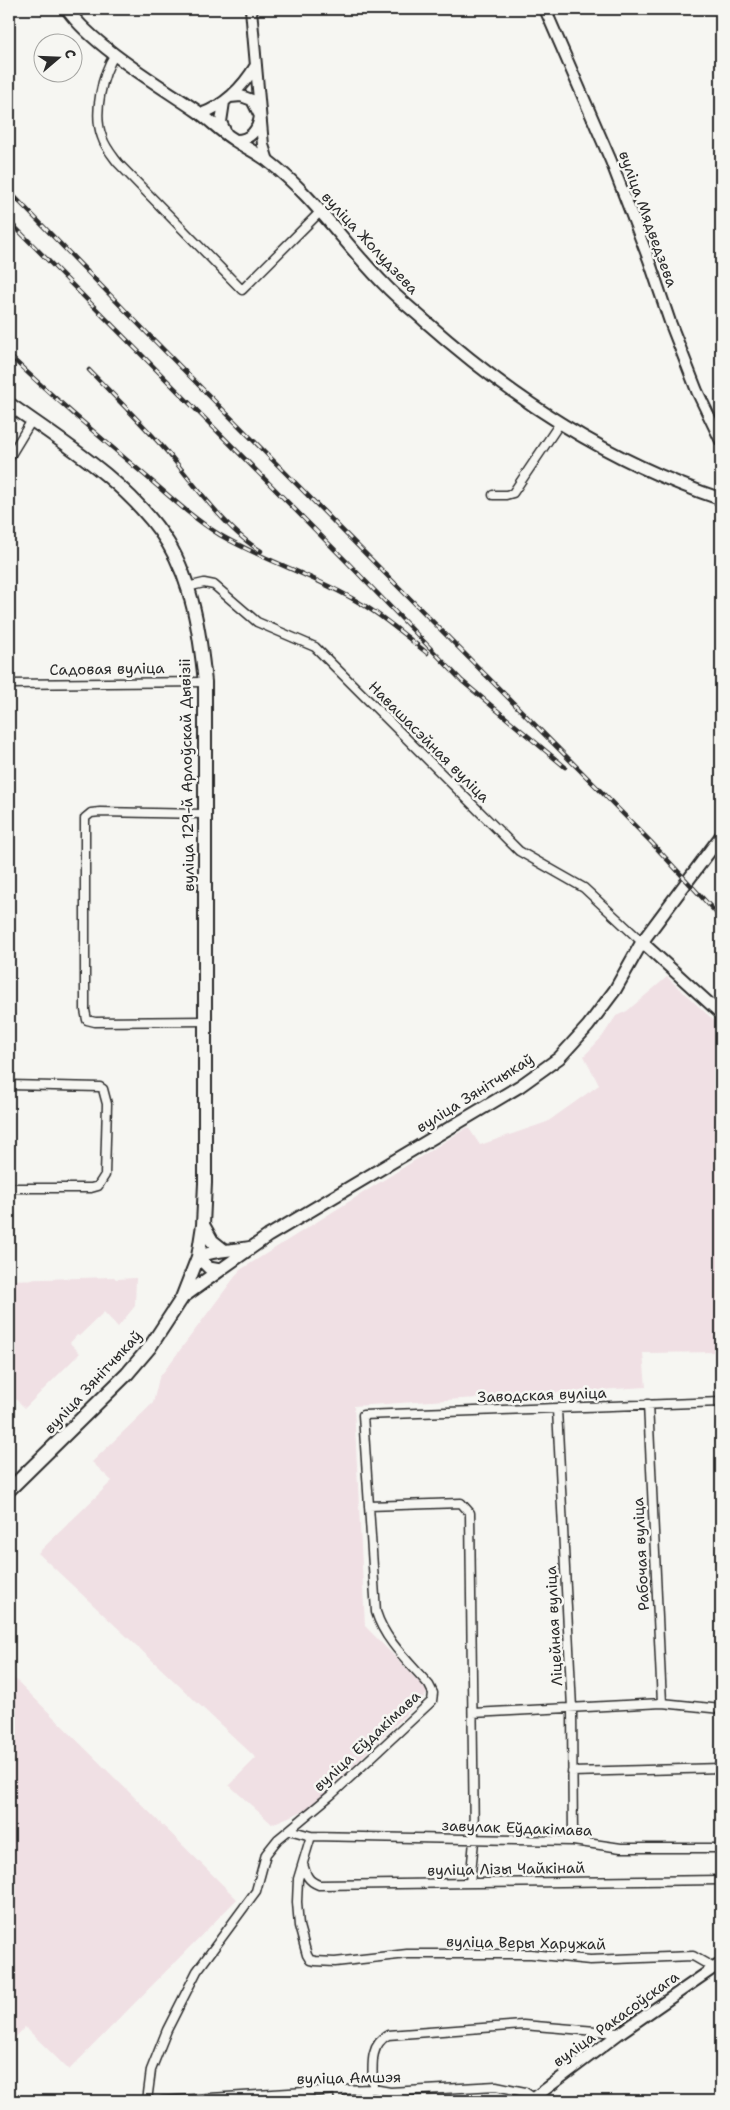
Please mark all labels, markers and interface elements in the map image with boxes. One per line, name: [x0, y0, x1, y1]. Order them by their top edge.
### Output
north arrow: [32, 32, 82, 82]
text: С: [60, 47, 80, 61]
street label: вуліца Мядведзева: [614, 148, 682, 291]
street label: вуліца Жолудзева: [317, 187, 423, 299]
street label: Садовая вуліца: [49, 658, 165, 680]
street label: вуліца 129-й Арлоўскай Дывізіі: [175, 658, 199, 892]
street label: Навашасэйная вуліца: [364, 677, 494, 807]
street label: вуліца Зянітчыкаў: [413, 1049, 537, 1137]
street label: вуліца Зянітчыкаў: [40, 1326, 146, 1438]
street label: Заводская вуліца: [477, 1383, 608, 1407]
street label: Рабочая вуліца: [628, 1496, 654, 1611]
street label: Ліцейная вуліца: [541, 1565, 567, 1687]
street label: вуліца Еўдакімава: [309, 1686, 425, 1796]
street label: завулак Еўдакімава: [441, 1815, 593, 1841]
street label: вуліца Лізы Чайкінай: [427, 1858, 585, 1880]
street label: вуліца Веры Харужай: [446, 1932, 606, 1954]
street label: вуліца Ракасоўскага: [549, 1966, 684, 2071]
street label: вуліца Амшэя: [297, 2067, 401, 2089]

